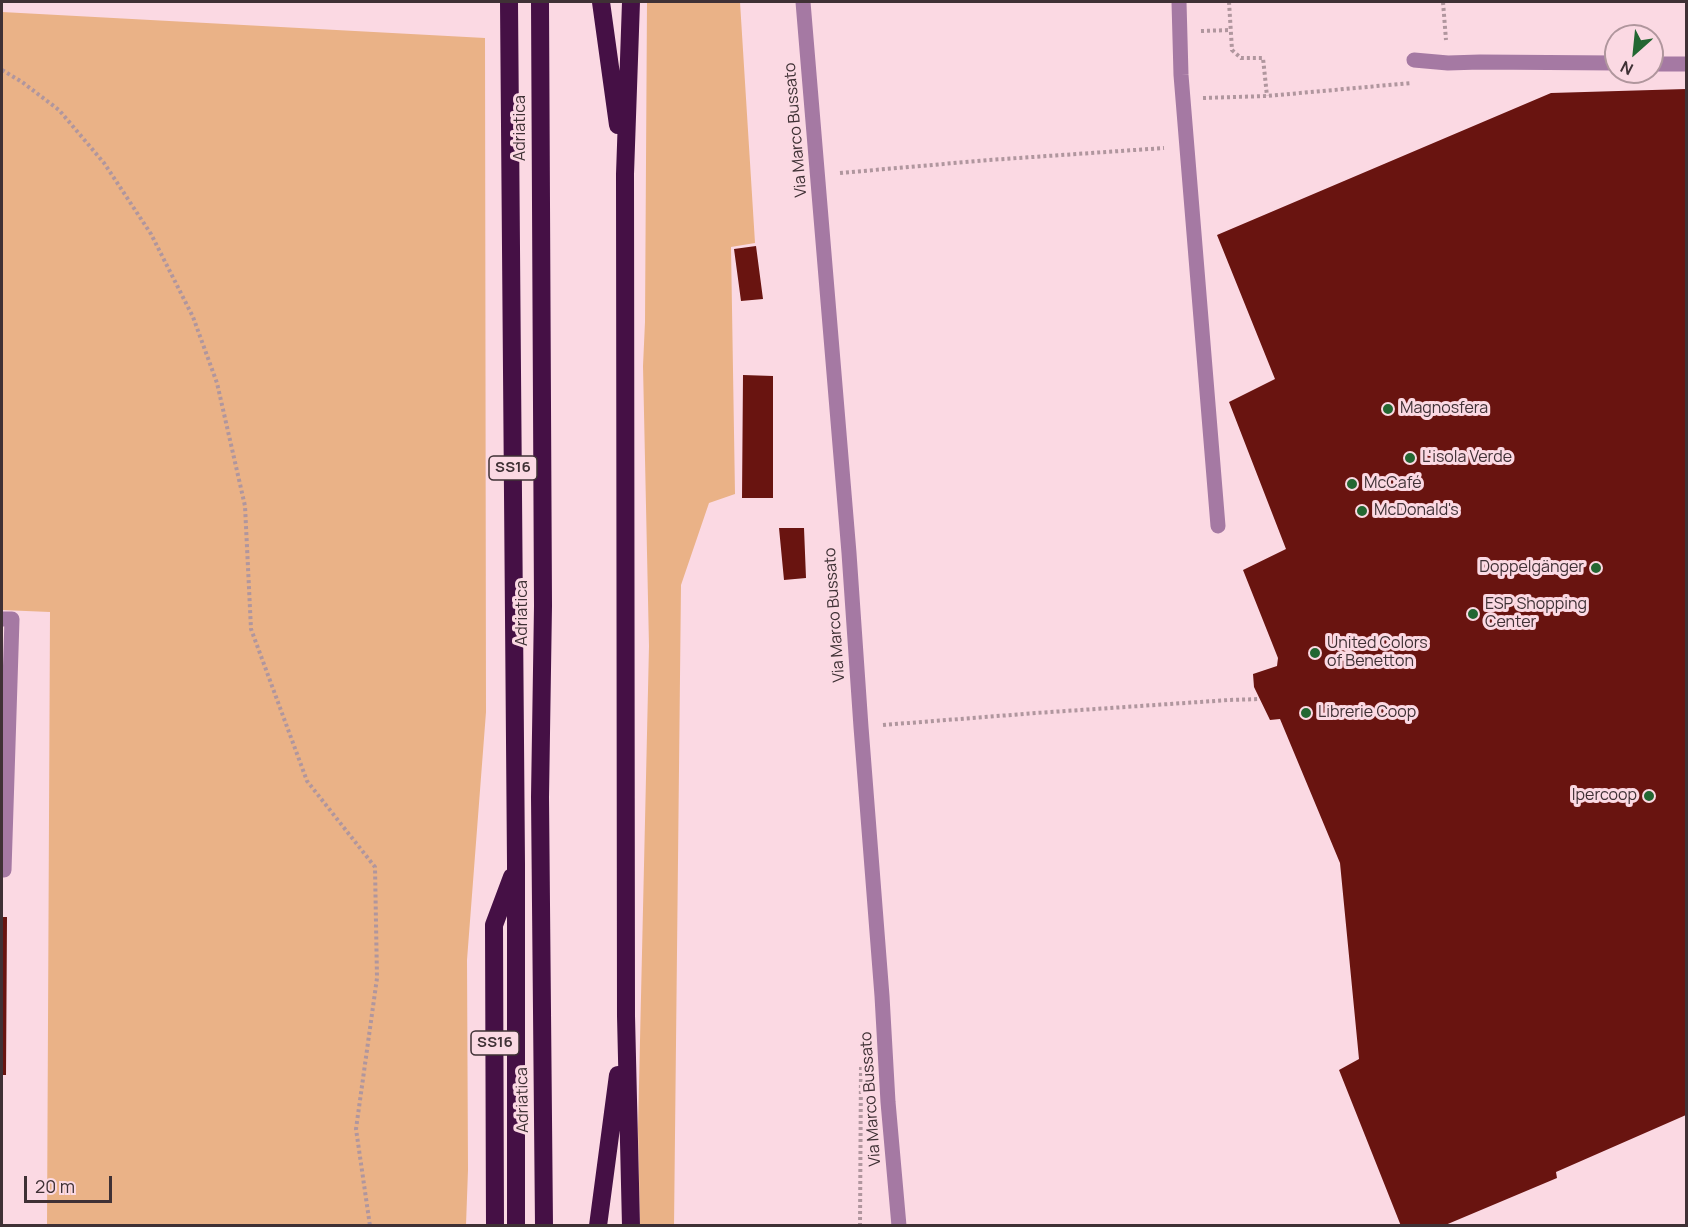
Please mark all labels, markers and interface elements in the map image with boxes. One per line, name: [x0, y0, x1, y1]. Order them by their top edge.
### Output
north arrow: [1604, 24, 1664, 84]
text: N: [1617, 56, 1637, 81]
street label: Via Marco Bussato: [781, 62, 811, 198]
street label: Adriatica: [511, 95, 531, 161]
place label: Magnosfera: [1400, 399, 1488, 419]
marker: Magnosfera: [1381, 402, 1395, 416]
place label: L'isola Verde: [1422, 448, 1512, 468]
marker: L'isola Verde: [1403, 451, 1417, 465]
road number: SS16: [489, 456, 537, 480]
place label: McCafé: [1364, 474, 1422, 494]
marker: McCafé: [1345, 477, 1359, 491]
place label: McDonald's: [1374, 501, 1459, 521]
marker: McDonald's: [1355, 504, 1369, 518]
street label: Via Marco Bussato: [821, 547, 849, 683]
place label: Doppelgänger: [1479, 558, 1584, 578]
marker: Doppelgänger: [1589, 561, 1603, 575]
street label: Adriatica: [513, 580, 533, 646]
place label: ESP Shopping Center: [1485, 595, 1587, 633]
marker: ESP Shopping Center: [1466, 607, 1480, 621]
place label: United Colors of Benetton: [1327, 634, 1428, 672]
marker: United Colors of Benetton: [1308, 646, 1322, 660]
place label: Librerie Coop: [1318, 703, 1416, 723]
marker: Librerie Coop: [1299, 706, 1313, 720]
place label: Ipercoop: [1572, 786, 1637, 806]
marker: Ipercoop: [1642, 789, 1656, 803]
road number: SS16: [471, 1031, 519, 1055]
street label: Via Marco Bussato: [857, 1031, 885, 1167]
street label: Adriatica: [513, 1067, 533, 1133]
scale bar: [27, 1164, 116, 1202]
text: 20 m: [35, 1174, 75, 1198]

